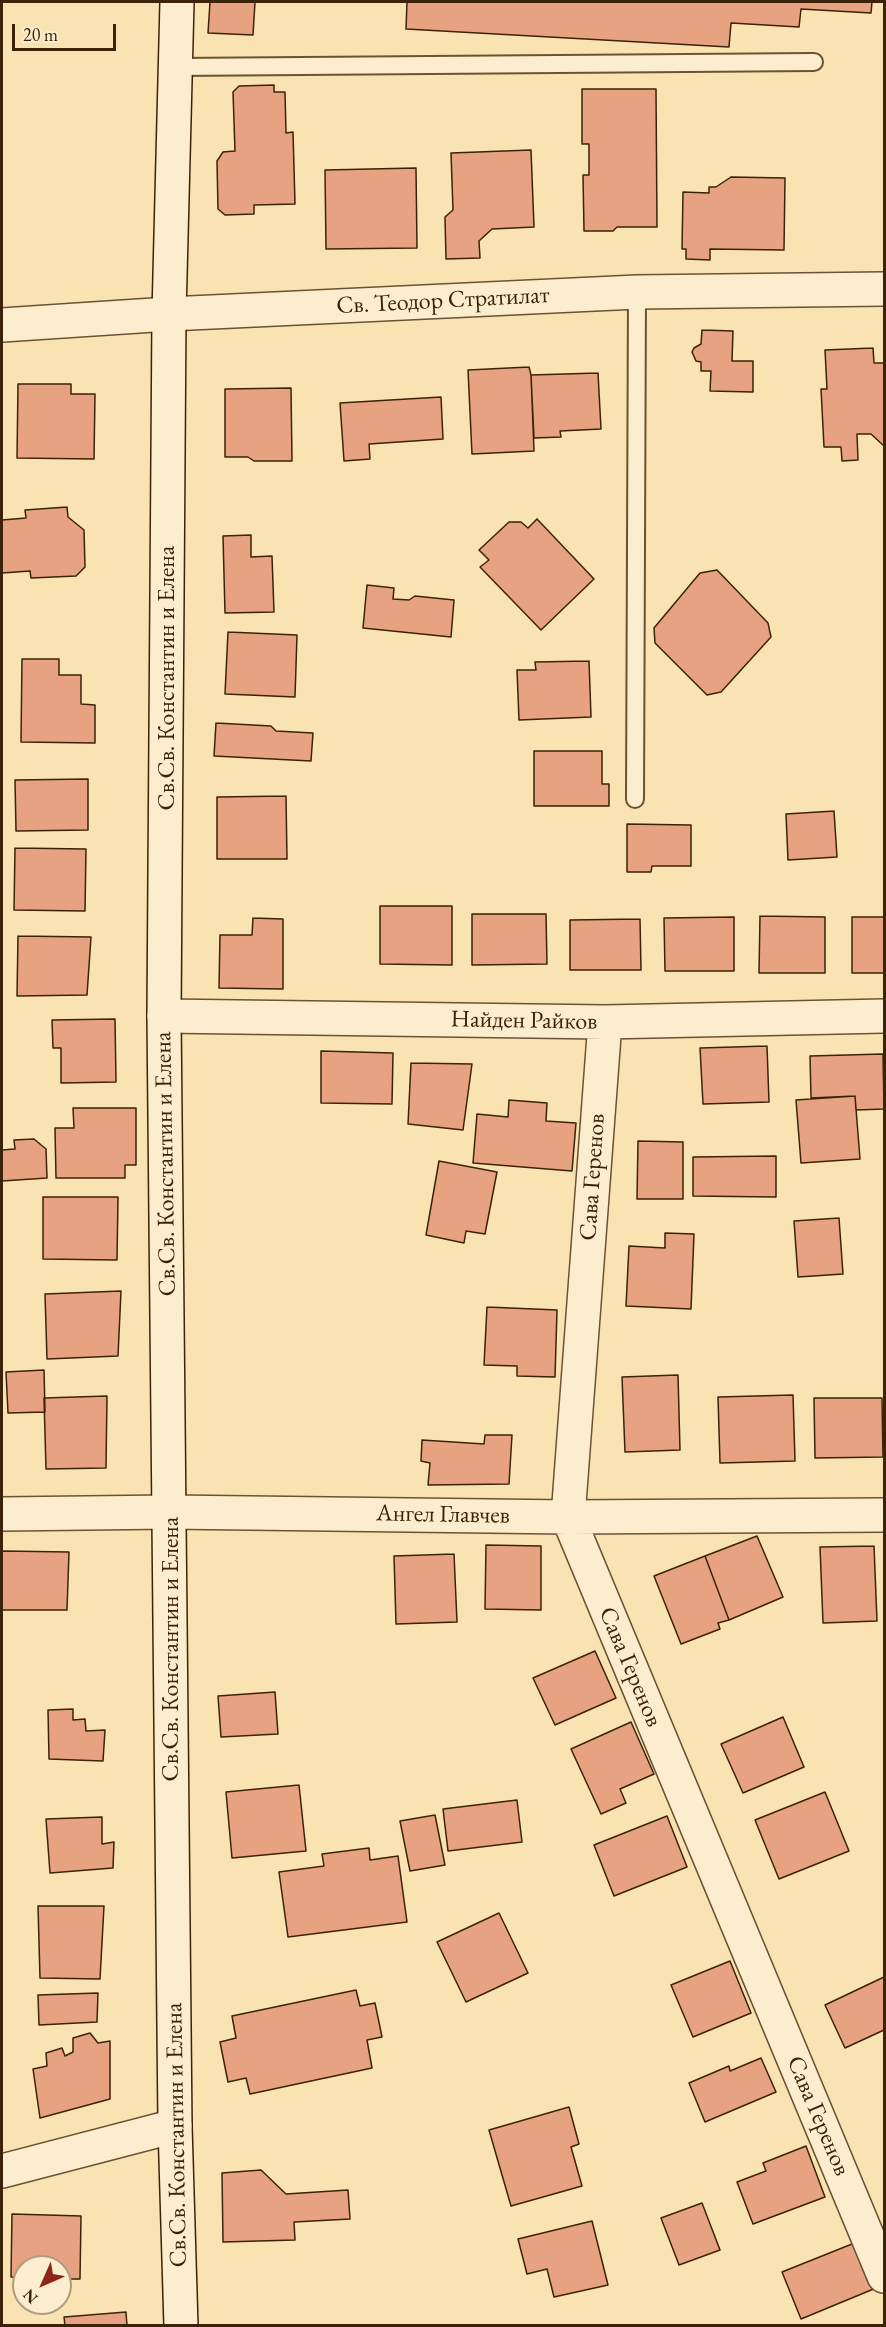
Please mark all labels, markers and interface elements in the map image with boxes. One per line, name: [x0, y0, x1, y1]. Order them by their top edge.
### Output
scale bar: [15, 12, 118, 50]
text: 20 m: [23, 23, 58, 46]
street label: Св. Теодор Стратилат: [336, 281, 550, 321]
street label: Св.Св. Константин и Елена: [153, 546, 181, 810]
street label: Найден Райков: [450, 1005, 598, 1037]
street label: Св.Св. Константин и Елена: [149, 1031, 183, 1297]
street label: Сава Геренов: [574, 1113, 612, 1241]
street label: Ангел Главчев: [376, 1499, 510, 1531]
street label: Св.Св. Константин и Елена: [157, 1517, 185, 1781]
street label: Сава Геренов: [592, 1603, 668, 1731]
street label: Св.Св. Константин и Елена: [160, 2002, 194, 2268]
street label: Сава Геренов: [780, 2052, 856, 2180]
north arrow: [12, 2255, 72, 2315]
text: N: [18, 2285, 42, 2309]

